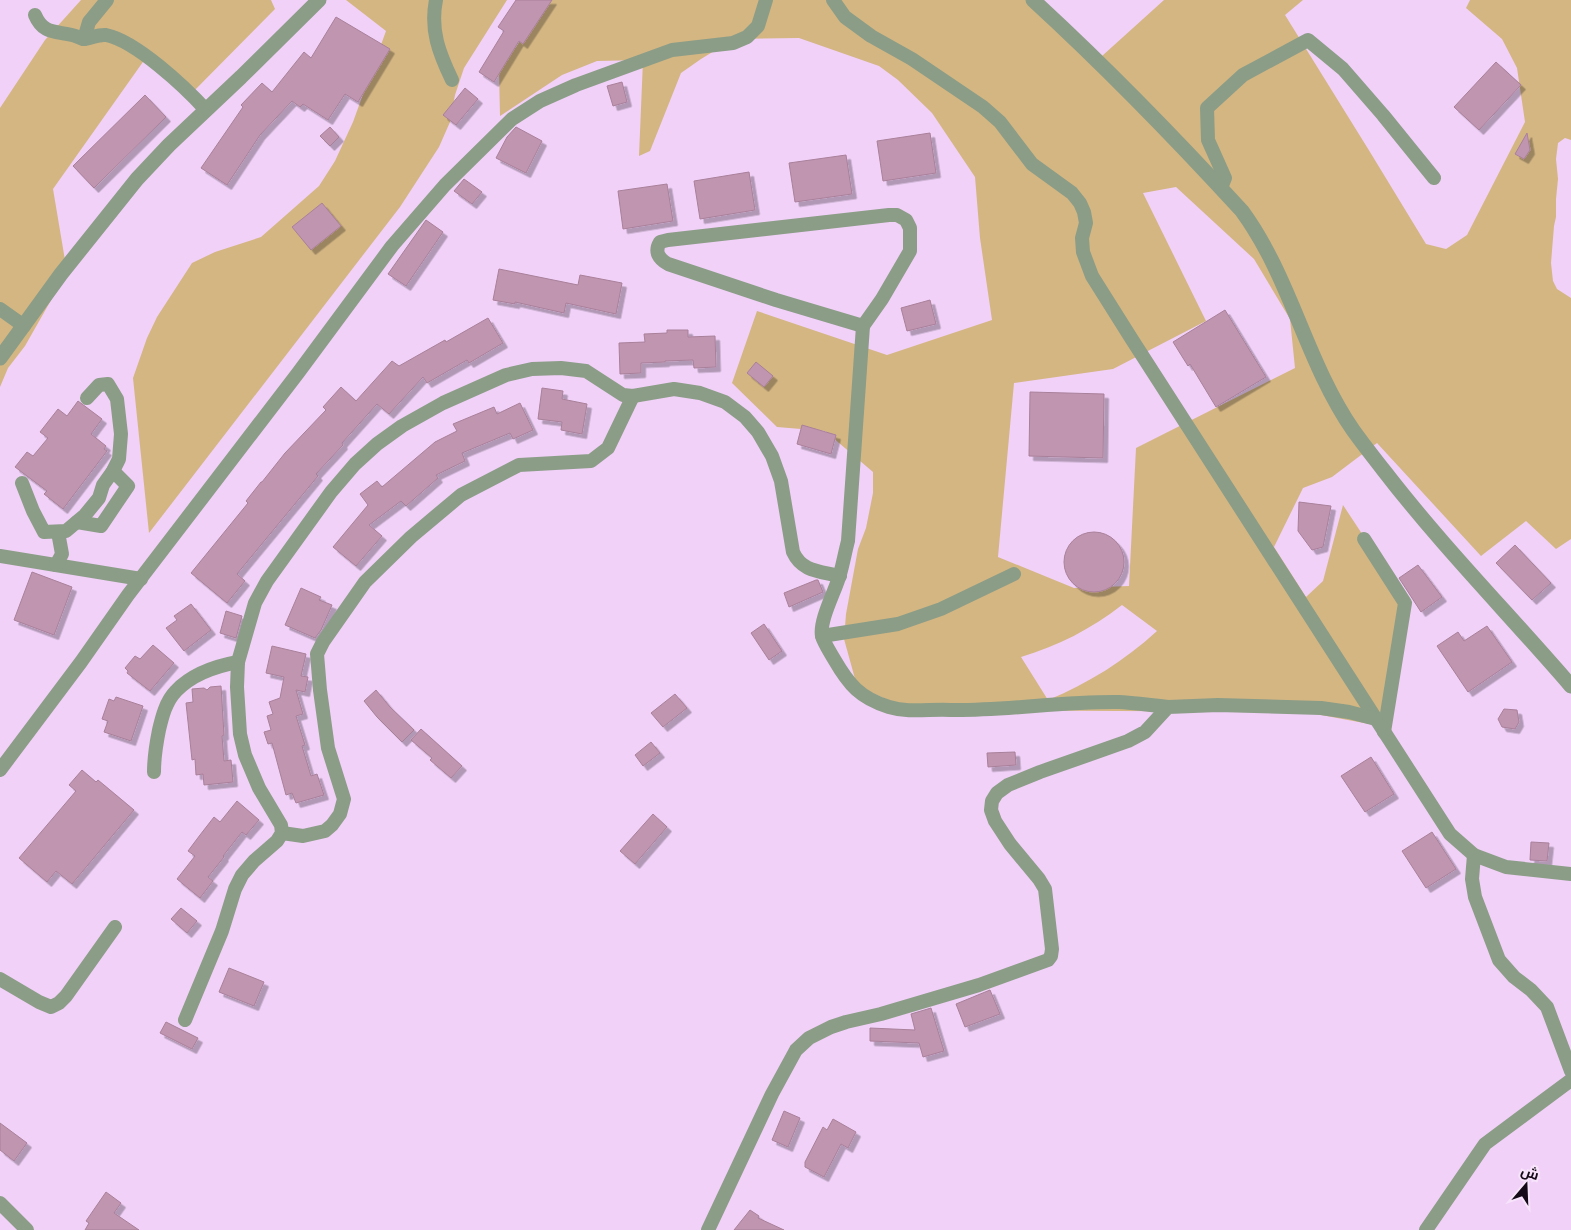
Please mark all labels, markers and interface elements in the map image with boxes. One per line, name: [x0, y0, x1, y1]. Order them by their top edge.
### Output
north arrow: [1501, 1160, 1551, 1210]
text: ش: [1519, 1162, 1541, 1184]

